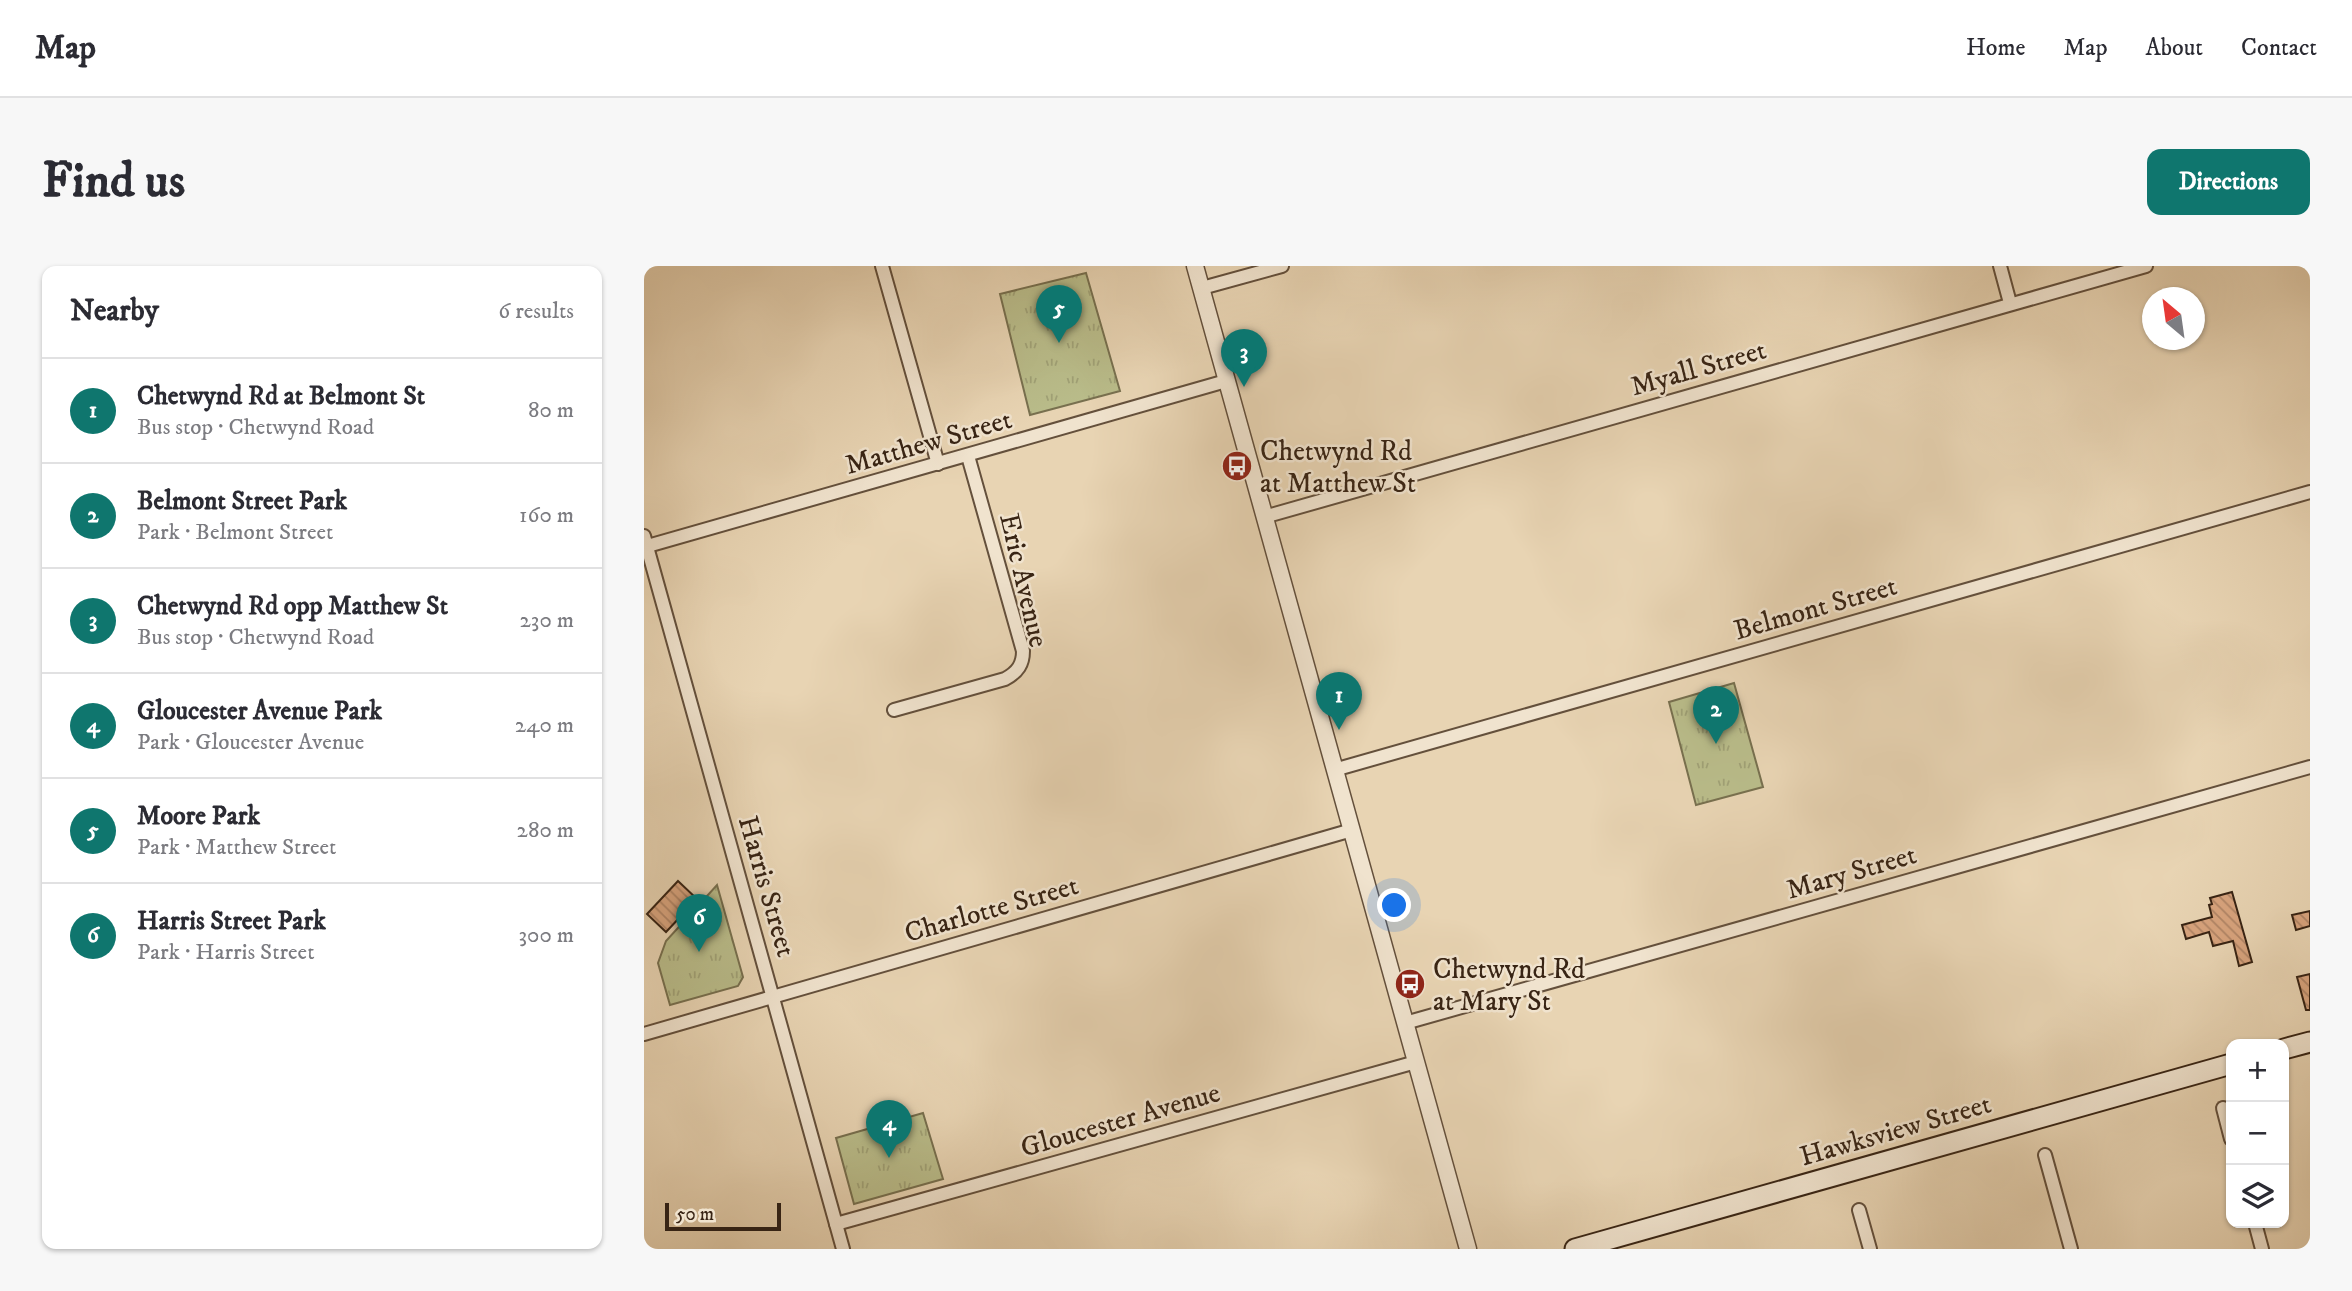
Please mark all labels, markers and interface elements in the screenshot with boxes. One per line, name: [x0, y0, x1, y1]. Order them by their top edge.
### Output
text: Map: [35, 28, 96, 69]
text: Home: [1966, 33, 2025, 63]
text: Map: [2063, 33, 2108, 63]
text: About: [2146, 33, 2203, 63]
text: Contact: [2241, 33, 2317, 63]
button: Directions: [2147, 149, 2310, 215]
text: Find us: [42, 151, 185, 213]
pin: 5: [1036, 285, 1082, 343]
north arrow: [2142, 287, 2205, 350]
text: Nearby: [70, 293, 159, 330]
text: 6 results: [498, 297, 574, 326]
pin: 3: [1221, 329, 1267, 387]
street label: Myall Street: [1627, 332, 1770, 404]
text: Chetwynd Rd at Belmont St: [137, 380, 425, 413]
text: 1: [89, 396, 97, 425]
text: 80 m: [528, 396, 574, 425]
street label: Matthew Street: [841, 402, 1016, 483]
text: Bus stop · Chetwynd Road: [137, 413, 374, 442]
place label: Chetwynd Rd at Matthew St: [1260, 434, 1416, 501]
bus stop icon: Chetwynd Rd at Matthew St: [1220, 449, 1254, 483]
text: Belmont Street Park: [137, 485, 347, 518]
text: 2: [87, 501, 99, 530]
text: 160 m: [519, 501, 574, 530]
street label: Eric Avenue: [991, 510, 1056, 651]
text: Park · Belmont Street: [137, 518, 333, 547]
street label: Belmont Street: [1730, 568, 1901, 648]
text: Chetwynd Rd opp Matthew St: [137, 590, 448, 623]
text: 3: [89, 606, 97, 635]
text: 230 m: [520, 606, 574, 635]
text: Bus stop · Chetwynd Road: [137, 623, 374, 652]
pin: 1: [1316, 672, 1362, 730]
pin: 2: [1693, 686, 1739, 744]
text: Gloucester Avenue Park: [137, 695, 382, 728]
text: 4: [86, 711, 100, 740]
text: 240 m: [515, 711, 574, 740]
text: Park · Gloucester Avenue: [137, 728, 364, 757]
text: Moore Park: [137, 800, 260, 833]
street label: Harris Street: [730, 812, 803, 961]
text: 5: [87, 816, 99, 845]
text: 280 m: [517, 816, 574, 845]
text: Park · Matthew Street: [137, 833, 336, 862]
street label: Mary Street: [1782, 837, 1920, 908]
street label: Charlotte Street: [900, 868, 1082, 951]
your location: [1377, 888, 1411, 922]
pin: 6: [676, 894, 722, 952]
text: Harris Street Park: [137, 905, 326, 938]
text: 6: [87, 921, 99, 950]
text: 300 m: [518, 921, 574, 950]
text: Park · Harris Street: [137, 938, 315, 967]
place label: Chetwynd Rd at Mary St: [1433, 952, 1585, 1019]
bus stop icon: Chetwynd Rd at Mary St: [1393, 967, 1427, 1001]
map controls: [2226, 1039, 2289, 1228]
button: +: [2226, 1039, 2289, 1102]
street label: Gloucester Avenue: [1017, 1075, 1224, 1166]
street label: Hawksview Street: [1796, 1086, 1995, 1174]
pin: 4: [866, 1100, 912, 1158]
button: −: [2226, 1102, 2289, 1165]
button: layers: [2226, 1165, 2289, 1228]
scale bar: [665, 1200, 780, 1232]
text: 50 m: [676, 1203, 714, 1226]

